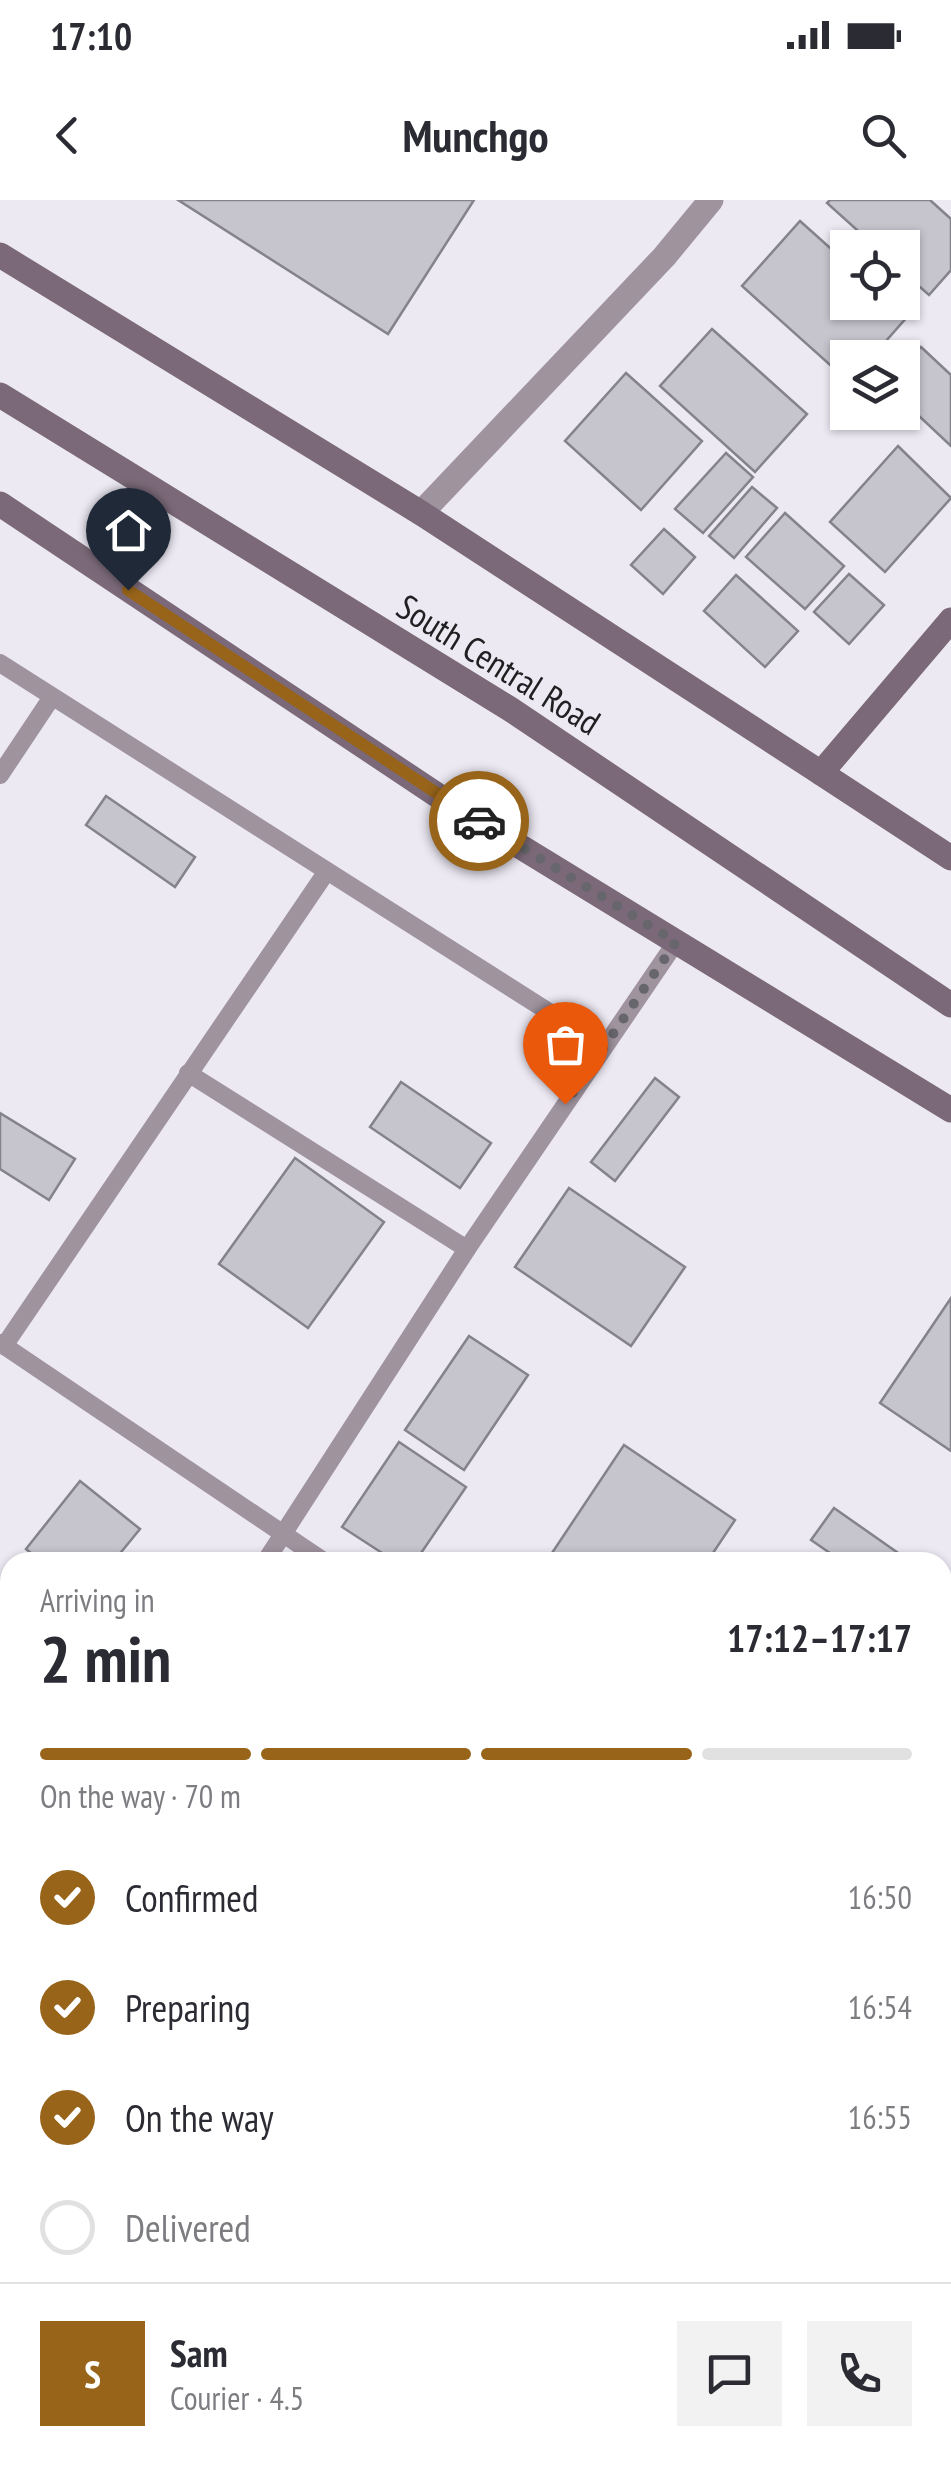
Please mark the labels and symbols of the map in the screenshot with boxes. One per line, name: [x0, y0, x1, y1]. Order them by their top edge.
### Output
pin: [86, 488, 171, 591]
street label: South Central Road: [389, 583, 609, 745]
courier: [429, 771, 529, 871]
pin: [523, 1002, 608, 1105]

